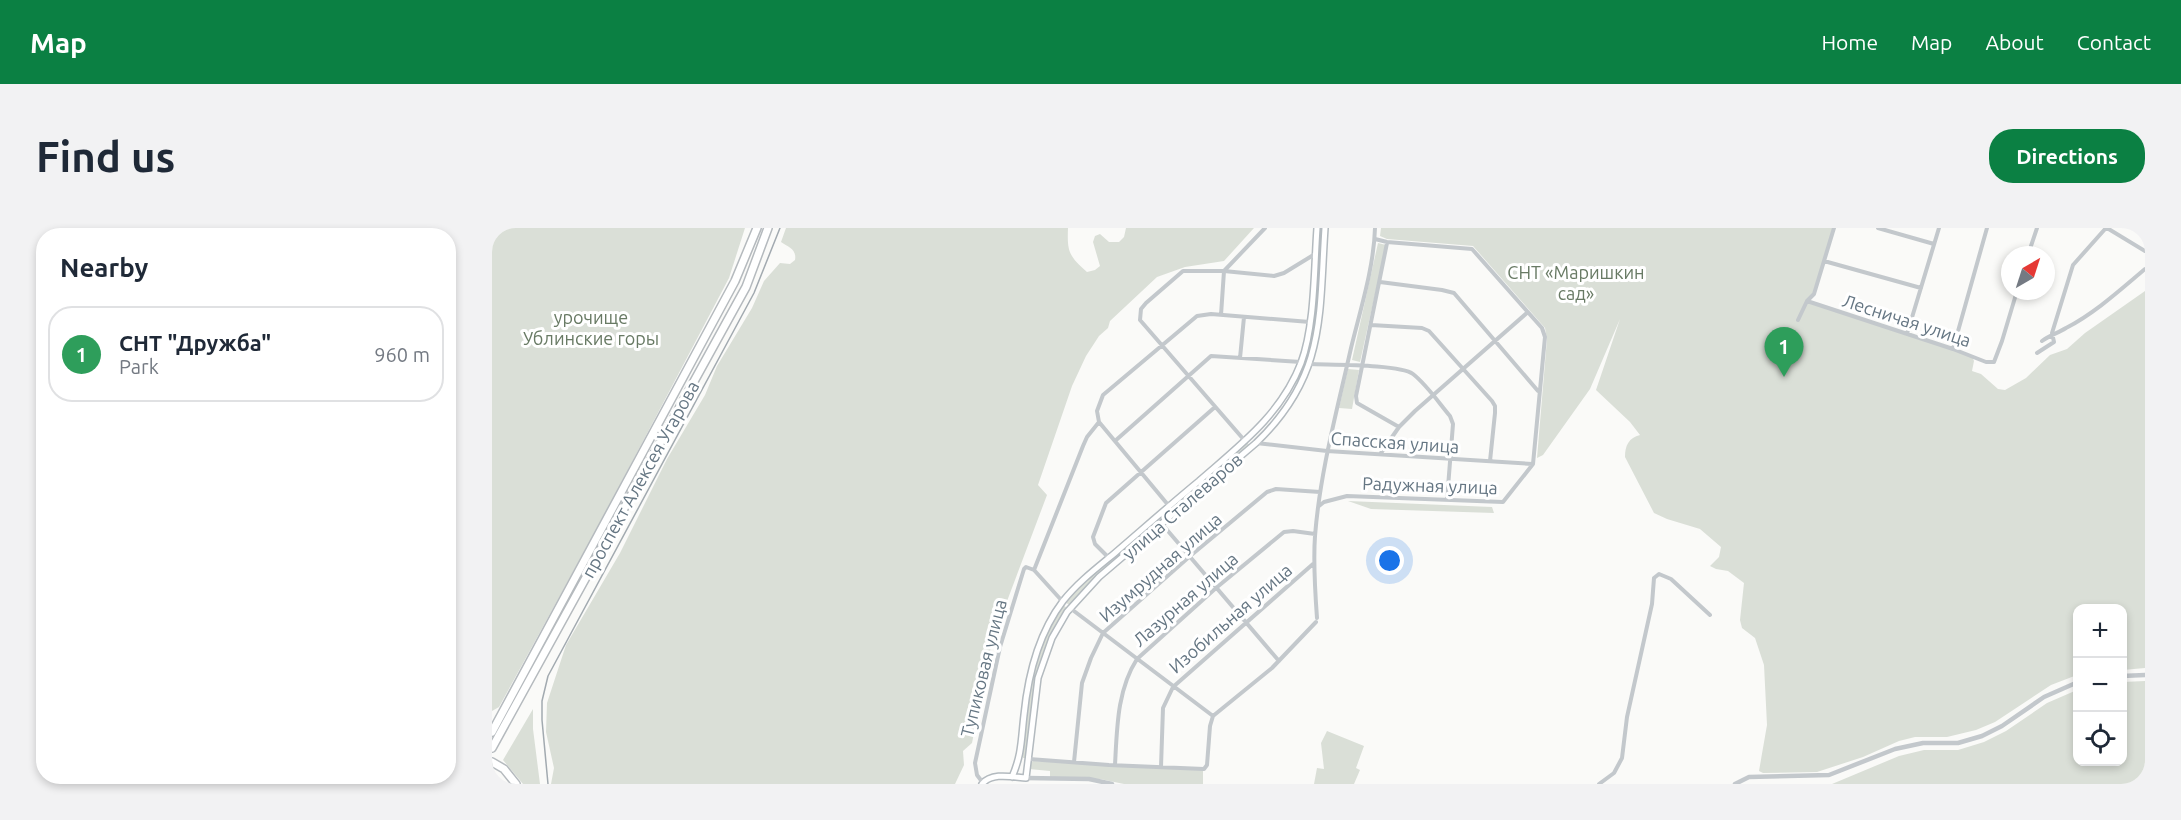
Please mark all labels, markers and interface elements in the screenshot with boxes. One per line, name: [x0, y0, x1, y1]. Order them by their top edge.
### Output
text: Map: [30, 27, 87, 58]
text: Home: [1821, 30, 1878, 54]
text: Map: [1911, 30, 1952, 54]
text: About: [1985, 30, 2044, 54]
text: Contact: [2077, 30, 2151, 54]
button: Directions: [1989, 129, 2145, 183]
text: Find us: [36, 133, 175, 180]
north arrow: [2001, 246, 2055, 300]
text: Nearby: [60, 253, 148, 282]
park label: СНТ «Маришкин сад»: [1507, 262, 1645, 303]
street label: Лесничая улица: [1840, 290, 1974, 350]
park label: урочище Ублинские горы: [523, 307, 659, 348]
pin: 1: [1764, 328, 1804, 377]
text: СНТ "Дружба": [119, 330, 271, 355]
text: 1: [76, 343, 87, 366]
text: 960 m: [374, 343, 430, 366]
text: Park: [119, 355, 159, 378]
street label: проспект Алексея Угарова: [577, 377, 703, 581]
street label: Спасская улица: [1330, 428, 1460, 456]
street label: улица Сталеваров: [1118, 449, 1246, 563]
street label: Радужная улица: [1362, 473, 1498, 497]
street label: Изумрудная улица: [1095, 508, 1225, 626]
your location: [1375, 546, 1404, 575]
street label: Лазурная улица: [1128, 548, 1242, 650]
street label: Изобильная улица: [1165, 559, 1295, 677]
street label: Тупиковая улица: [956, 597, 1010, 739]
map controls: [2073, 604, 2127, 766]
button: +: [2073, 604, 2127, 658]
button: −: [2073, 658, 2127, 712]
button: locate: [2073, 712, 2127, 766]

